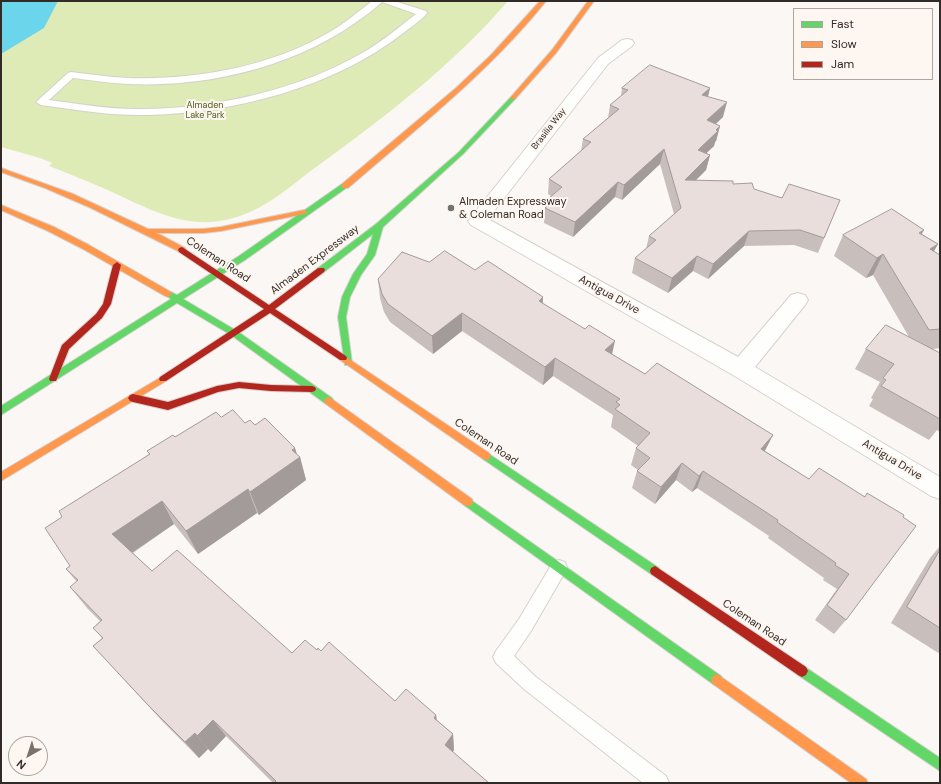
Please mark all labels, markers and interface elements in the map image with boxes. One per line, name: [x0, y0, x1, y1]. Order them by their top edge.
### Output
legend: [793, 8, 933, 80]
text: Fast: [831, 16, 854, 32]
text: Slow: [831, 36, 857, 52]
text: Jam: [831, 56, 854, 72]
park label: Almaden Lake Park: [185, 101, 225, 122]
street label: Brasilia Way: [529, 106, 569, 152]
place label: Almaden Expressway & Coleman Road: [459, 195, 567, 221]
marker: Almaden Expressway & Coleman Road: [446, 203, 456, 213]
street label: Almaden Expressway: [268, 222, 362, 298]
street label: Coleman Road: [183, 234, 253, 286]
street label: Antigua Drive: [576, 273, 642, 317]
street label: Coleman Road: [452, 416, 520, 468]
street label: Antigua Drive: [859, 437, 925, 483]
street label: Coleman Road: [720, 597, 788, 649]
north arrow: [8, 736, 48, 776]
text: N: [14, 757, 29, 773]

